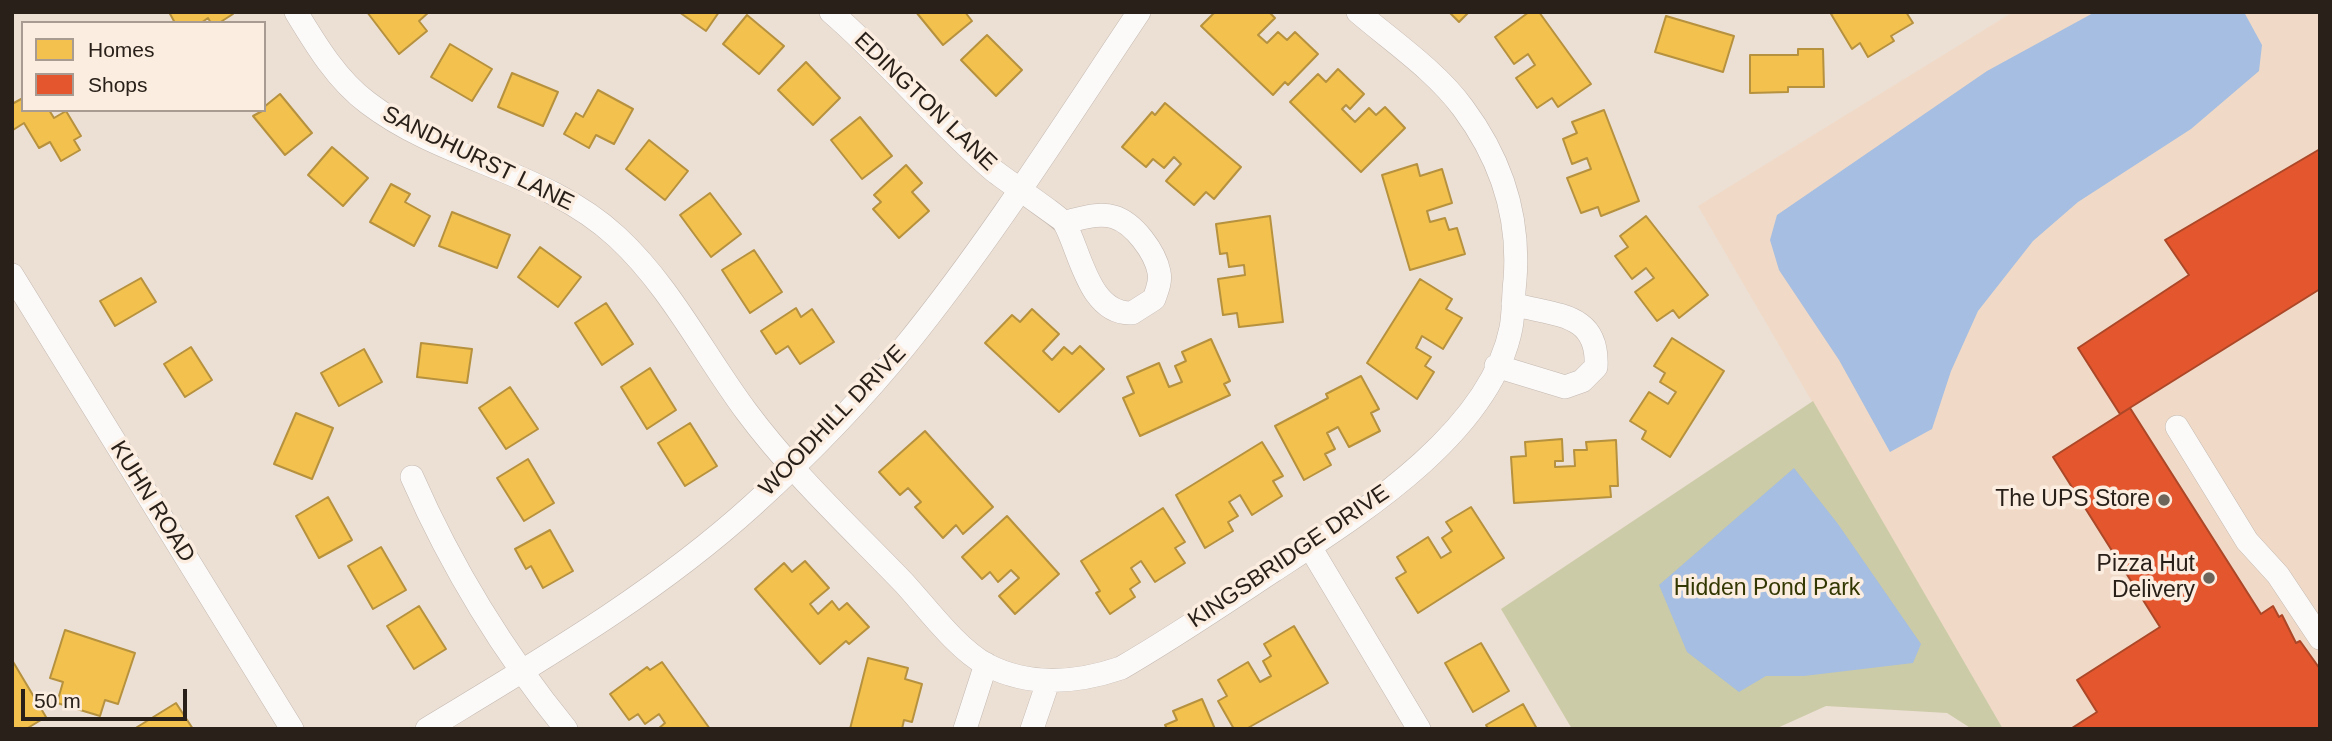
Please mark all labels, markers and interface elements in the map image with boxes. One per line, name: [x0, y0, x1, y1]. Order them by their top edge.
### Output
legend: [21, 21, 266, 112]
street label: EDINGTON LANE: [848, 27, 1002, 177]
text: Homes: [88, 38, 155, 61]
text: Shops: [88, 73, 148, 96]
street label: SANDHURST LANE: [378, 101, 578, 217]
street label: WOODHILL DRIVE: [754, 340, 912, 502]
street label: KUHN ROAD: [104, 436, 200, 568]
street label: KINGSBRIDGE DRIVE: [1183, 479, 1395, 635]
place label: The UPS Store: [1995, 486, 2150, 514]
marker: The UPS Store: [2156, 492, 2172, 508]
place label: Pizza Hut Delivery: [2097, 551, 2195, 605]
marker: Pizza Hut Delivery: [2201, 570, 2217, 586]
park label: Hidden Pond Park: [1674, 575, 1860, 603]
scale bar: [24, 674, 191, 718]
text: 50 m: [34, 689, 81, 712]

